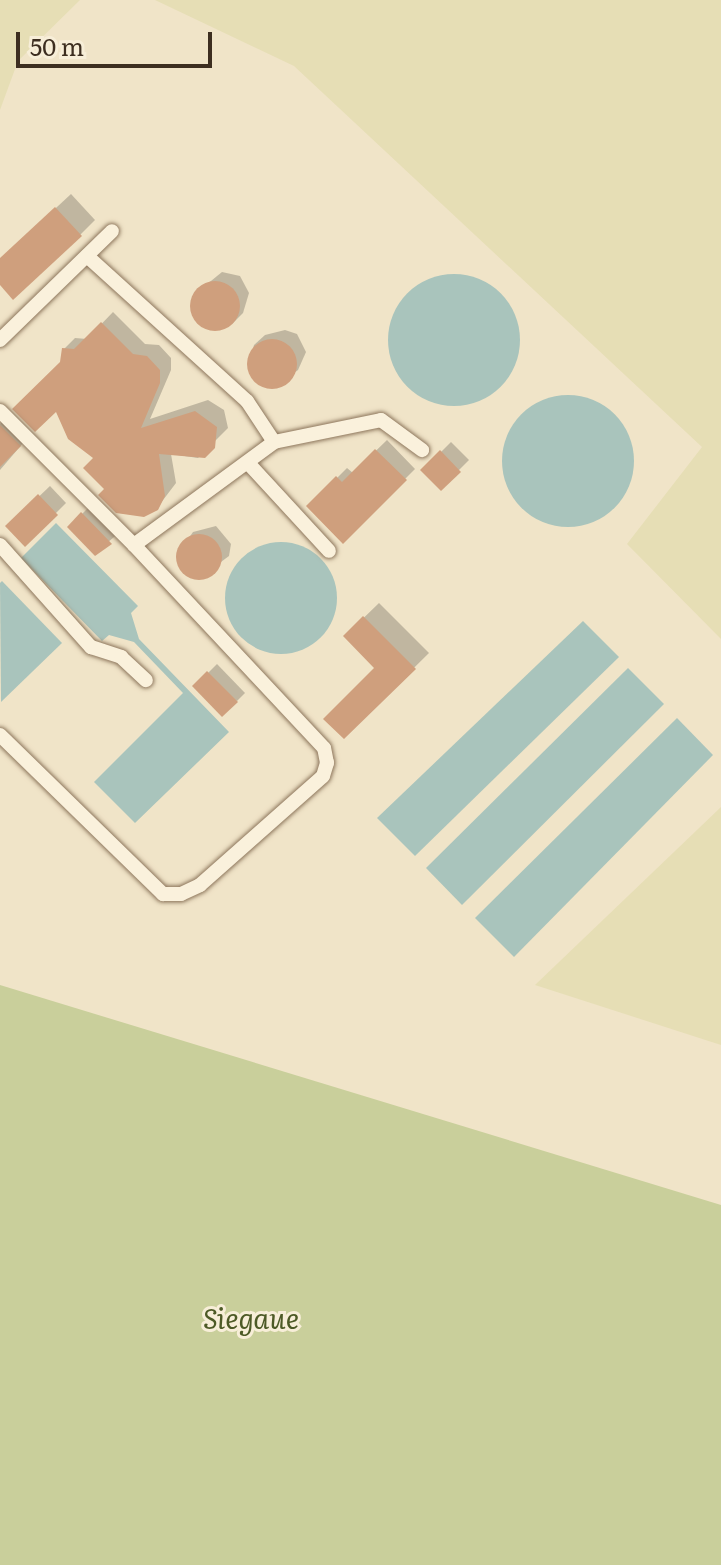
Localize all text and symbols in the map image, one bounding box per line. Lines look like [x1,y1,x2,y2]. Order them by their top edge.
scale bar [20,16,216,66]
text: 50 m [30,28,84,63]
park label: Siegaue [203,1300,299,1334]

